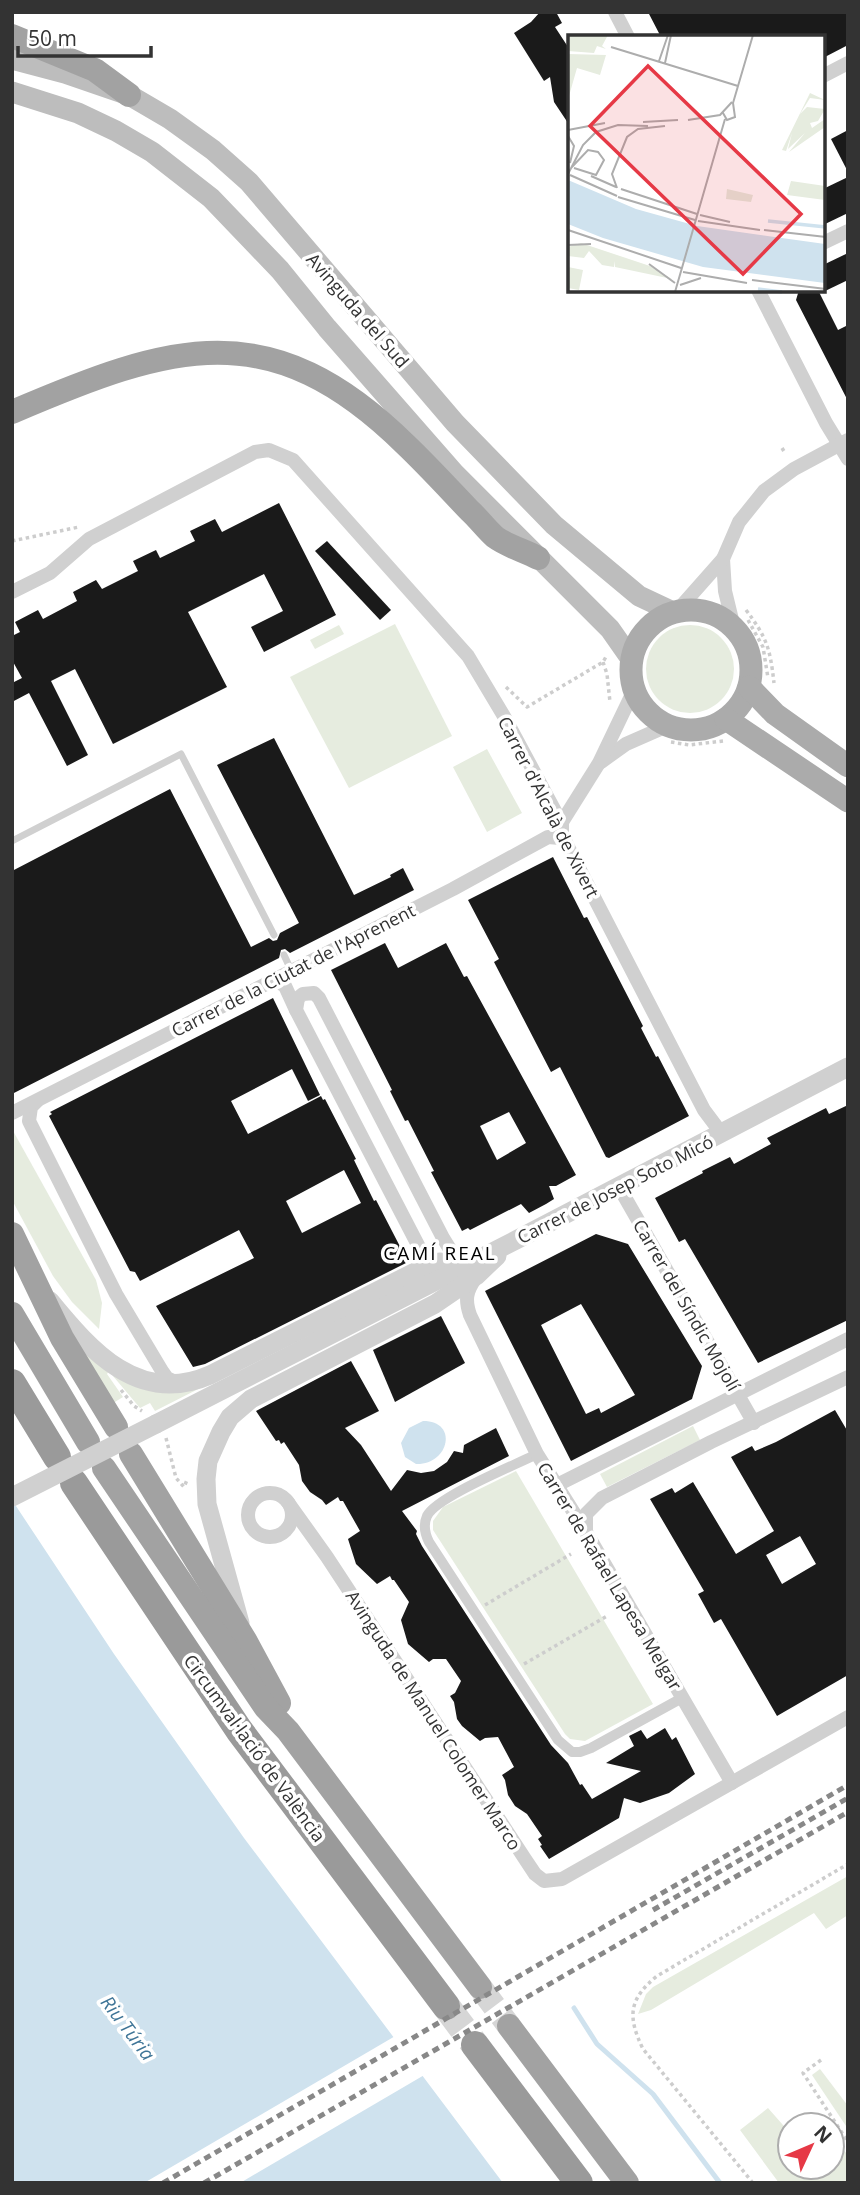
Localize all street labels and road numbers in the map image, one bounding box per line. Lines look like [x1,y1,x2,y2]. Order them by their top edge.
street label: Avinguda del Sud [301,248,415,372]
street label: Carrer d'Alcalà de Xivert [493,712,605,902]
street label: Carrer de la Ciutat de l'Aprenent [167,898,419,1042]
street label: Carrer de Josep Soto Micó [513,1129,717,1249]
street label: Carrer del Síndic Mojolí [628,1215,746,1396]
street label: Carrer de Rafael Lapesa Melgar [532,1457,688,1695]
street label: Avinguda de Manuel Colomer Marco [341,1585,527,1855]
street label: Circumval·lació de València [179,1649,331,1847]

